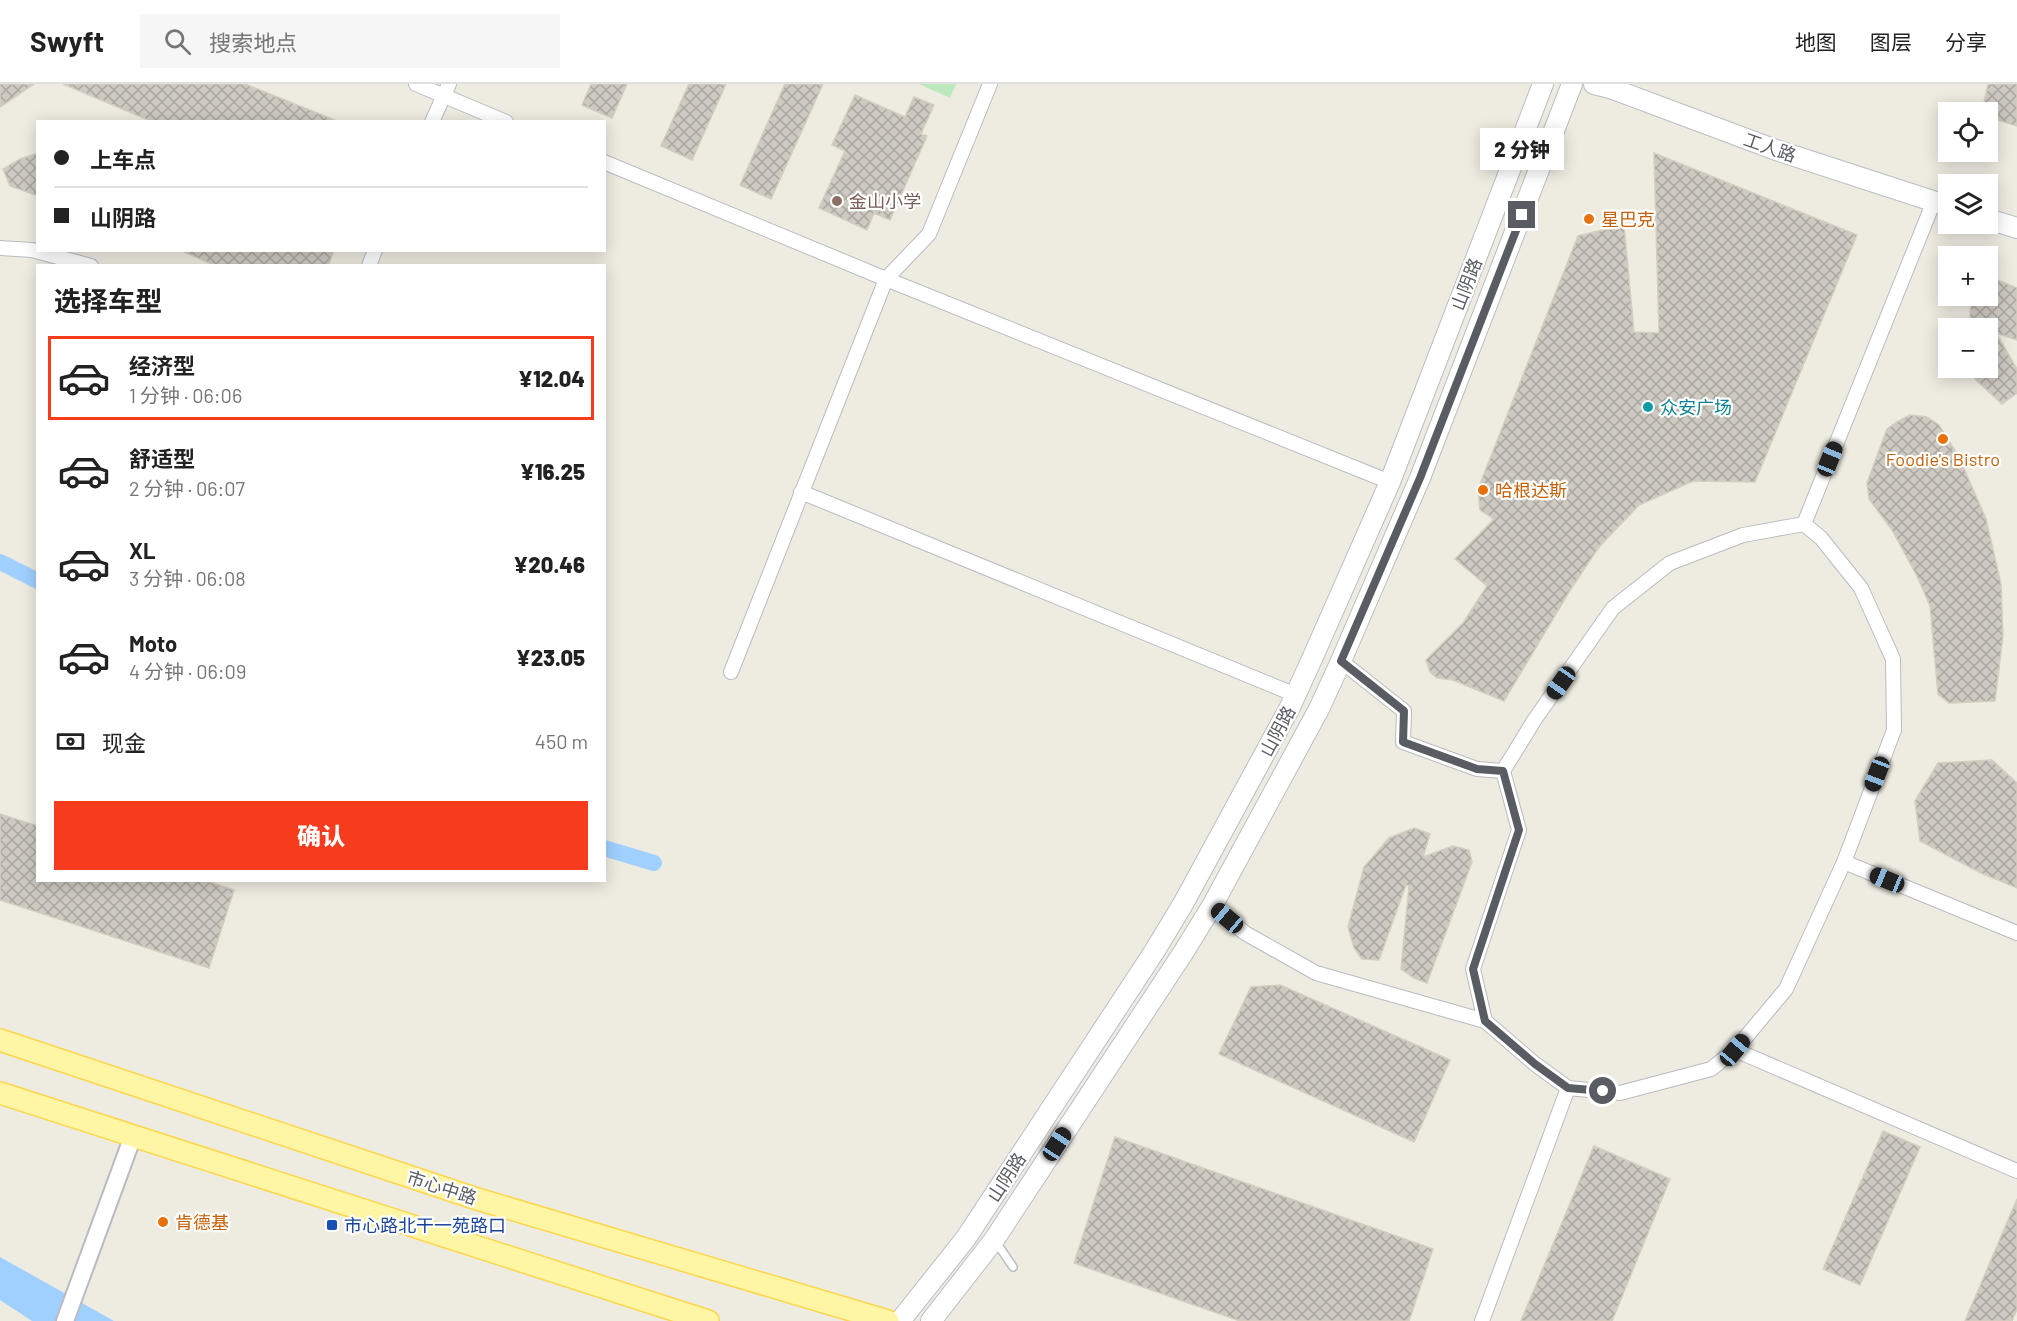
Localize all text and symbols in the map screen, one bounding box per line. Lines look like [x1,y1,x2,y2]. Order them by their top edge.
search box [140,14,560,68]
text: Swyft [30,24,104,58]
icon: search [161,25,194,58]
text: 搜索地点 [209,29,297,55]
text: 地图 [1795,29,1837,54]
text: 图层 [1870,29,1912,54]
text: 分享 [1945,29,1987,54]
map controls [1938,102,1998,378]
button: locate [1938,102,1998,162]
callout: 2 分钟 [1480,128,1564,170]
street label: 工人路 [1741,128,1799,166]
text: 2 分钟 [1494,137,1550,161]
text: 上车点 [90,146,156,172]
button: layers [1938,174,1998,234]
place label: 金山小学 [849,190,921,212]
marker: 金山小学 [830,194,844,208]
route end [1508,201,1535,228]
text: 山阴路 [90,204,156,230]
place label: 星巴克 [1601,208,1655,230]
marker: 星巴克 [1582,212,1596,226]
button: + [1938,246,1998,306]
street label: 山阴路 [1446,255,1486,313]
text: 选择车型 [54,284,162,316]
button: − [1938,318,1998,378]
icon: car [57,351,111,405]
text: 经济型 [129,352,195,378]
text: ¥12.04 [518,365,585,391]
text: 1 分钟 · 06:06 [129,383,242,407]
place label: 众安广场 [1660,396,1732,418]
marker: 众安广场 [1641,400,1655,414]
marker: Foodie's Bistro [1936,432,1950,446]
car [1815,439,1845,479]
icon: car [57,444,111,498]
text: 舒适型 [129,445,195,471]
place label: Foodie's Bistro [1886,448,2000,470]
text: ¥16.25 [520,458,585,484]
text: 2 分钟 · 06:07 [129,476,245,500]
place label: 哈根达斯 [1495,479,1567,501]
marker: 哈根达斯 [1476,483,1490,497]
icon: car [57,537,111,591]
text: XL [129,537,155,563]
text: ¥20.46 [513,551,585,577]
text: 3 分钟 · 06:08 [129,566,246,590]
icon: car [57,630,111,684]
text: Moto [129,630,177,656]
text: ¥23.05 [516,644,585,670]
text: 4 分钟 · 06:09 [129,659,246,683]
car [1543,663,1579,703]
street label: 山阴路 [1255,702,1299,760]
icon: cash [54,725,87,758]
text: 现金 [102,729,146,755]
text: 450 m [535,729,588,753]
car [1862,754,1892,794]
button: 确认 [54,801,588,870]
car [1867,865,1907,895]
car [1207,900,1247,936]
car [1717,1030,1753,1070]
route start [1589,1077,1616,1104]
car [1040,1124,1074,1164]
street label: 山阴路 [982,1148,1030,1206]
street label: 市心中路 [404,1165,480,1209]
place label: 肯德基 [175,1211,229,1233]
place label: 市心路北干一苑路口 [344,1214,506,1236]
marker: 肯德基 [156,1215,170,1229]
marker: 市心路北干一苑路口 [325,1218,339,1232]

